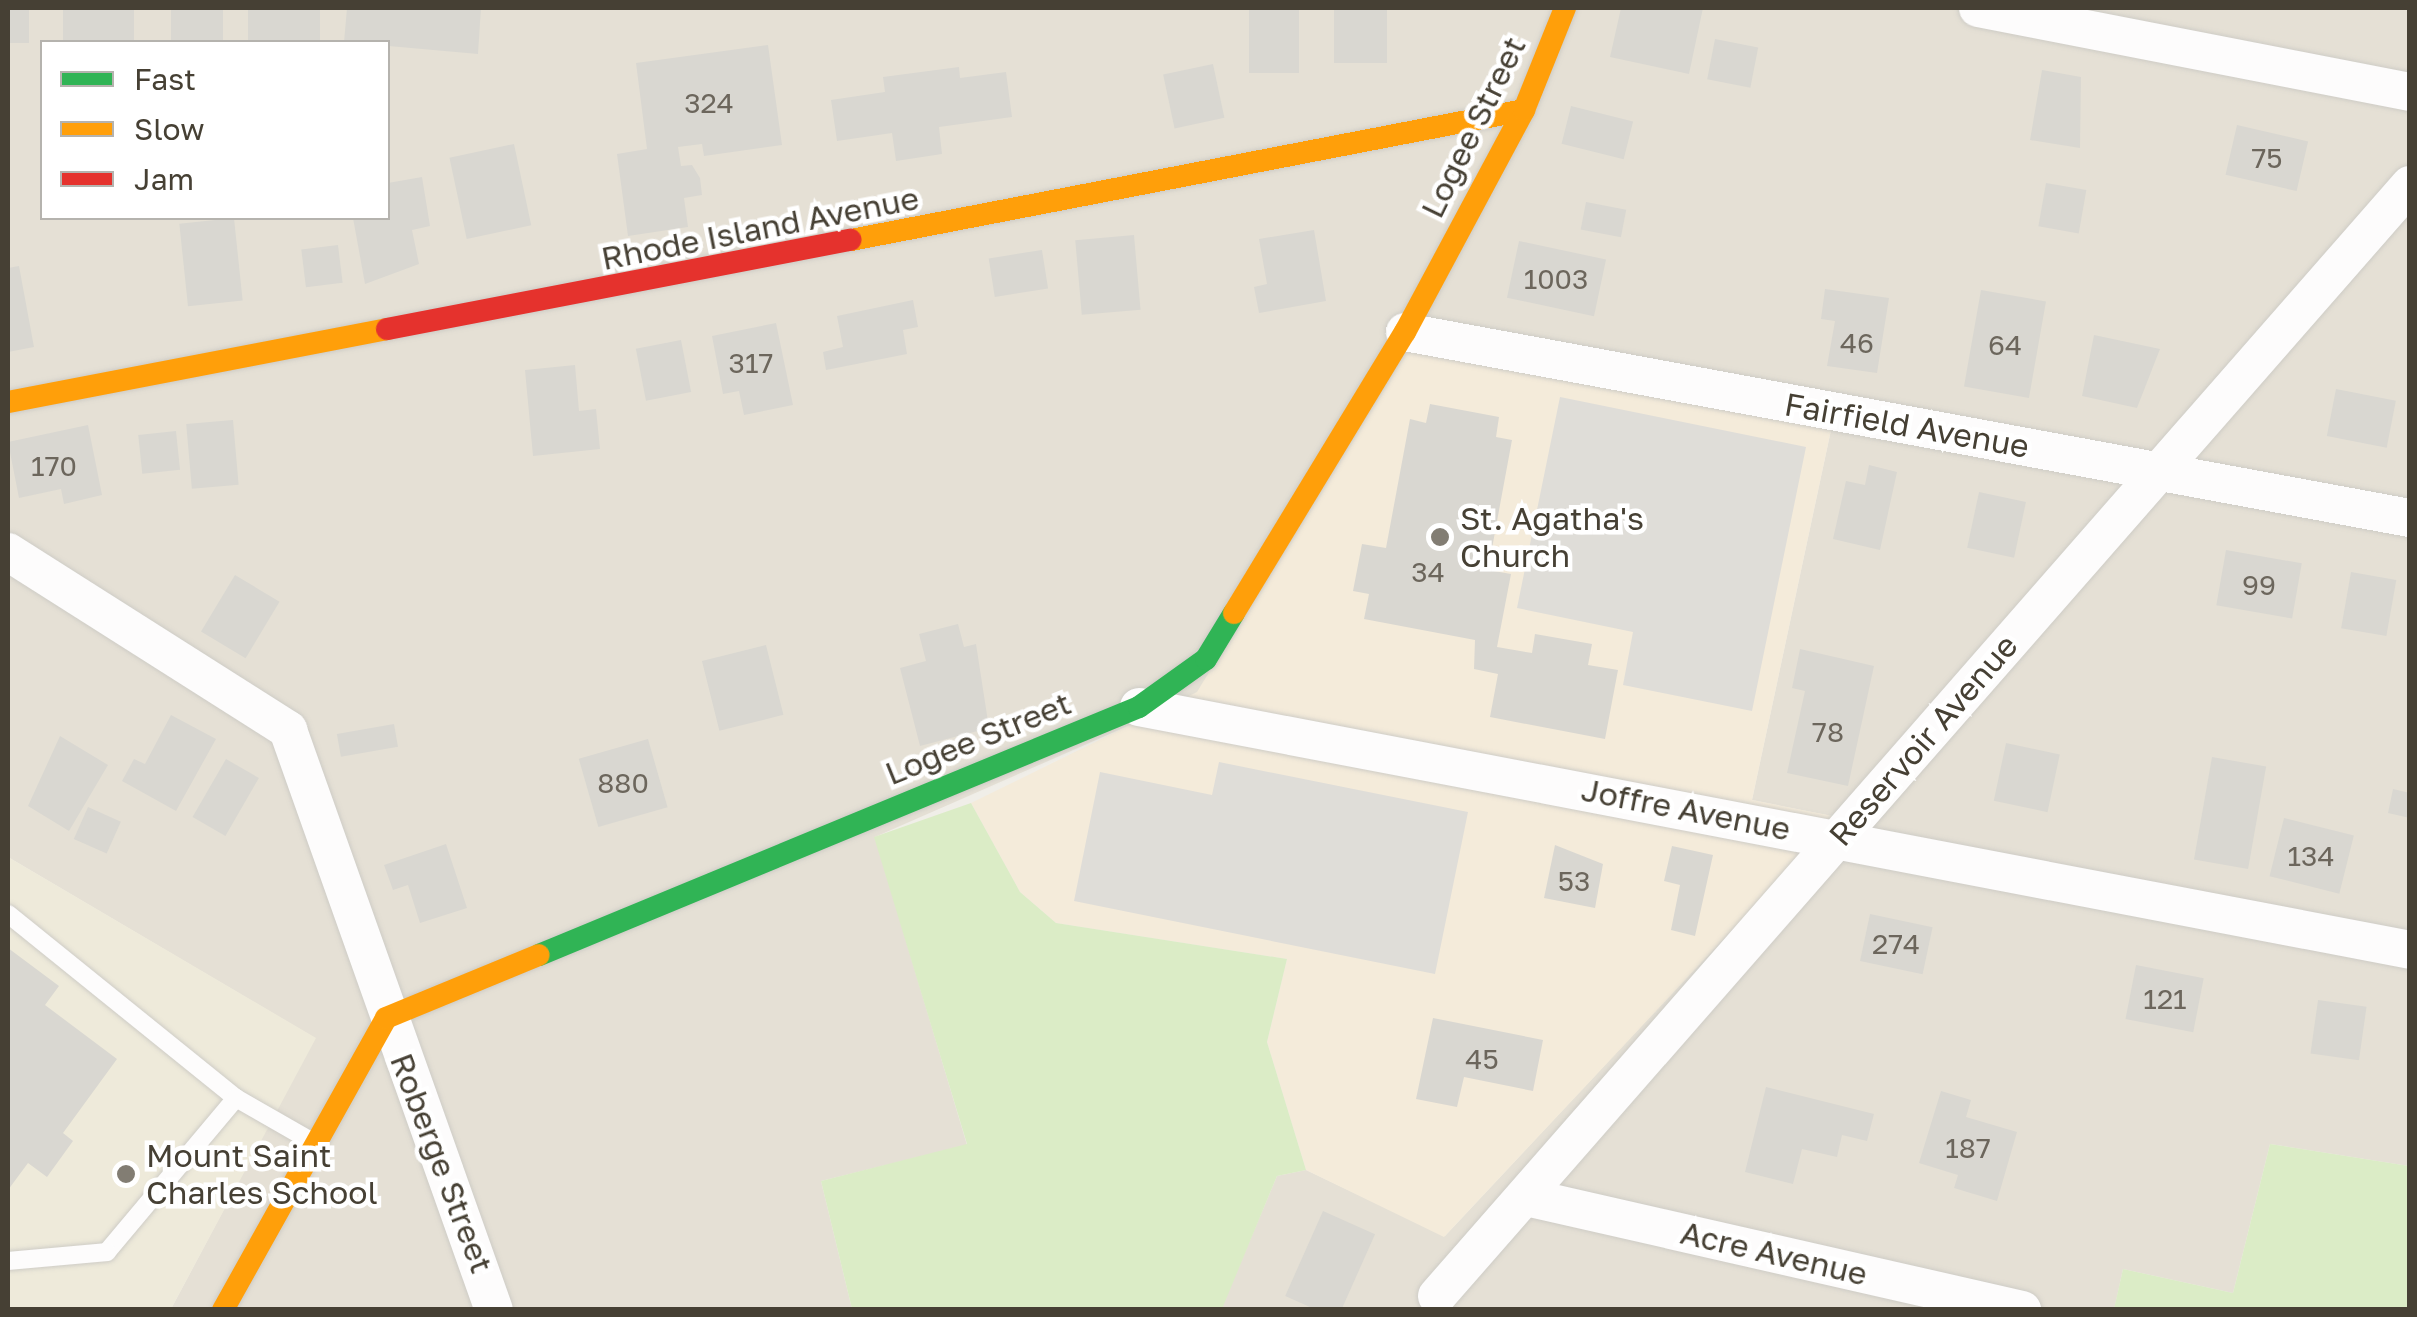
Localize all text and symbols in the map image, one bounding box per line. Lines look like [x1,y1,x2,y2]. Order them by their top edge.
street label: Logee Street [1413,30,1533,224]
legend [40,40,390,220]
text: Fast [134,61,196,97]
house number: 324 [684,86,734,120]
text: Slow [134,111,205,147]
house number: 75 [2251,141,2283,175]
text: Jam [134,161,194,197]
street label: Rhode Island Avenue [598,178,922,278]
house number: 1003 [1524,262,1588,296]
house number: 46 [1840,326,1874,360]
house number: 64 [1988,328,2022,362]
house number: 317 [729,346,773,380]
street label: Fairfield Avenue [1782,385,2032,465]
house number: 170 [31,449,77,483]
place label: St. Agatha's Church [1460,500,1644,575]
marker: St. Agatha's Church [1429,526,1451,548]
house number: 34 [1411,555,1445,589]
house number: 99 [2242,568,2276,602]
street label: Reservoir Avenue [1821,626,2025,854]
street label: Logee Street [880,683,1076,793]
house number: 78 [1812,715,1844,749]
house number: 880 [597,766,649,800]
street label: Joffre Avenue [1578,770,1794,848]
house number: 134 [2287,839,2335,873]
house number: 53 [1558,864,1590,898]
house number: 274 [1872,927,1920,961]
house number: 121 [2143,982,2187,1016]
house number: 45 [1465,1042,1499,1076]
street label: Roberge Street [383,1048,501,1278]
house number: 187 [1945,1131,1991,1165]
place label: Mount Saint Charles School [146,1137,378,1212]
marker: Mount Saint Charles School [115,1163,137,1185]
street label: Acre Avenue [1677,1213,1871,1293]

